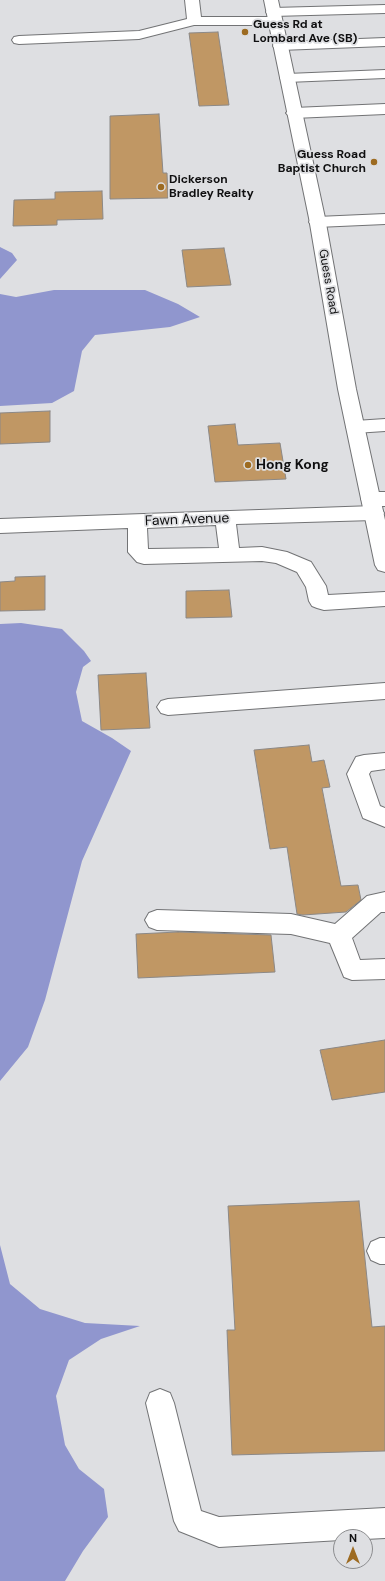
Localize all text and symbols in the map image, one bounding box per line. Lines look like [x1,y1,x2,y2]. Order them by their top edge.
place label: Guess Rd at Lombard Ave (SB) [253,18,357,46]
marker: Guess Rd at Lombard Ave (SB) [240,27,250,37]
place label: Guess Road Baptist Church [278,148,366,176]
marker: Guess Road Baptist Church [369,157,379,167]
place label: Dickerson Bradley Realty [169,173,254,201]
marker: Dickerson Bradley Realty [156,182,166,192]
street label: Guess Road [315,248,341,316]
place label: Hong Kong [256,457,329,473]
marker: Hong Kong [243,460,253,470]
street label: Fawn Avenue [144,510,230,530]
north arrow [333,1529,373,1569]
text: N [349,1531,357,1545]

